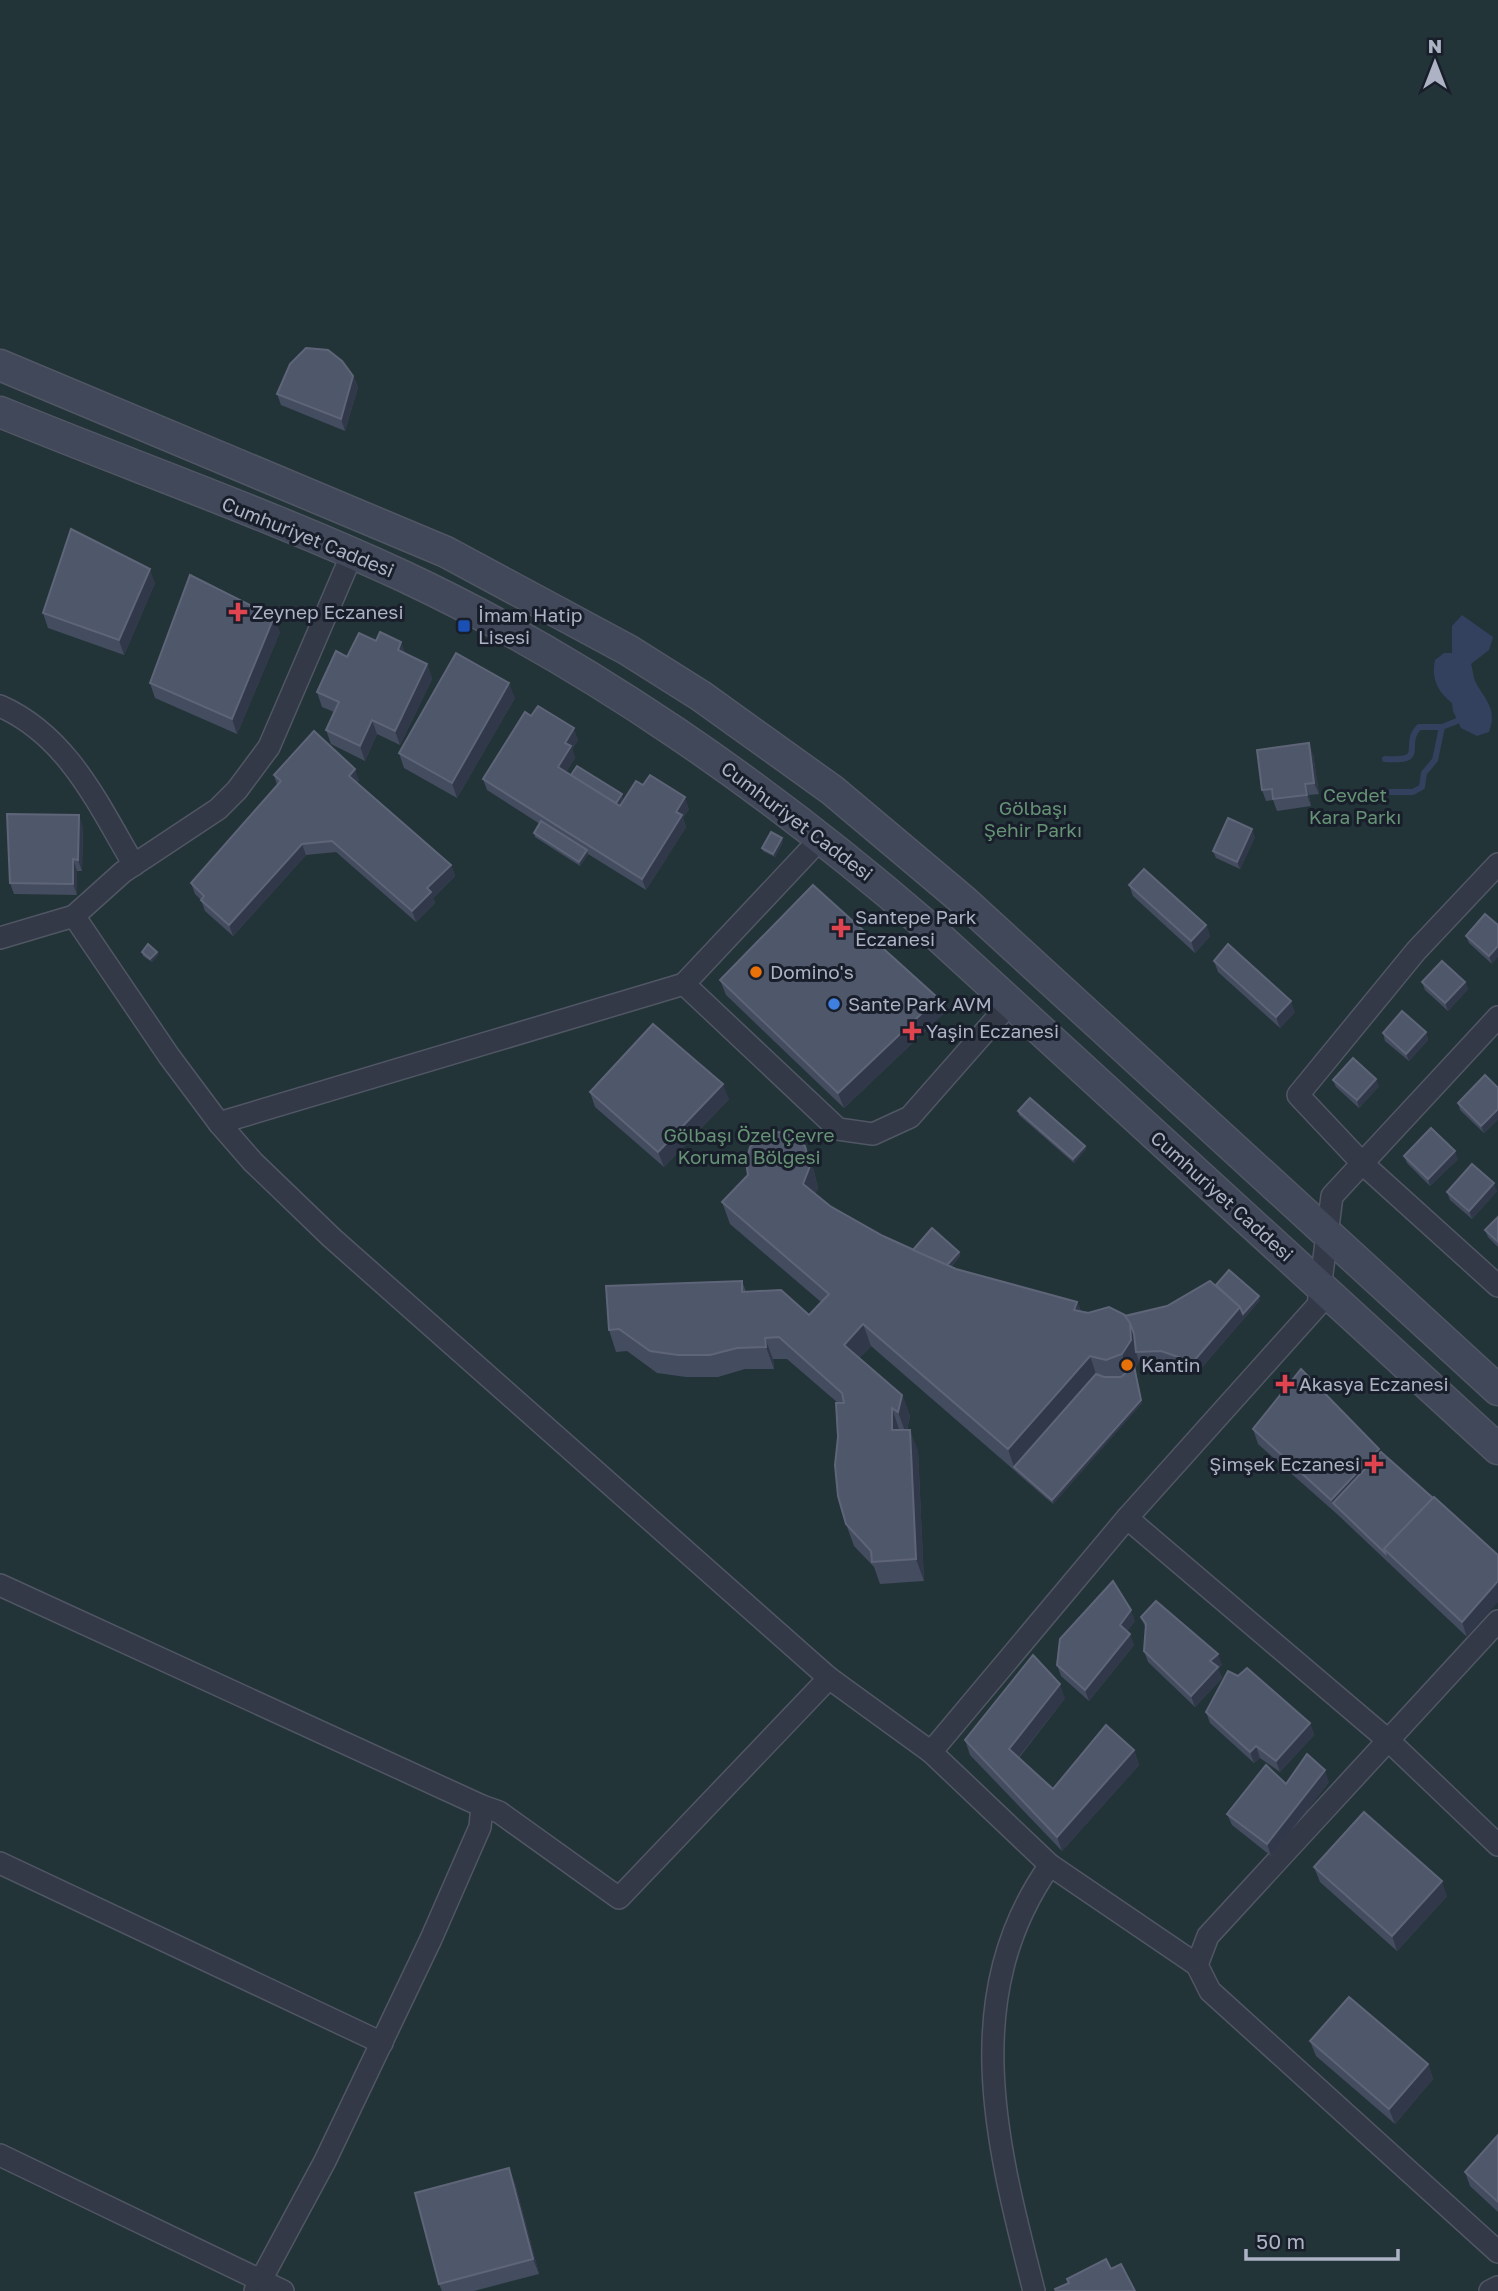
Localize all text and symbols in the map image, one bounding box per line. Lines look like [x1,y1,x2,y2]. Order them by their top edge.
north arrow [1400,28,1470,98]
text: N [1428,34,1442,57]
street label: Cumhuriyet Caddesi [219,491,398,582]
place label: Zeynep Eczanesi [252,600,404,623]
place label: İmam Hatip Lisesi [478,603,582,648]
marker: Zeynep Eczanesi [230,604,246,620]
marker: İmam Hatip Lisesi [456,618,472,634]
street label: Cumhuriyet Caddesi [717,756,878,885]
park label: Cevdet Kara Parkı [1309,783,1401,828]
park label: Gölbaşı Şehir Parkı [984,796,1082,841]
place label: Santepe Park Eczanesi [855,905,977,950]
marker: Santepe Park Eczanesi [833,920,849,936]
place label: Domino's [770,960,854,983]
marker: Domino's [748,964,764,980]
place label: Sante Park AVM [848,992,992,1015]
marker: Sante Park AVM [826,996,842,1012]
place label: Yaşin Eczanesi [926,1019,1059,1042]
marker: Yaşin Eczanesi [904,1023,920,1039]
park label: Gölbaşı Özel Çevre Koruma Bölgesi [663,1123,835,1168]
street label: Cumhuriyet Caddesi [1146,1126,1298,1266]
place label: Kantin [1141,1353,1201,1376]
marker: Kantin [1119,1357,1135,1373]
place label: Akasya Eczanesi [1299,1372,1449,1395]
marker: Akasya Eczanesi [1277,1376,1293,1392]
place label: Şimşek Eczanesi [1209,1452,1360,1475]
marker: Şimşek Eczanesi [1366,1456,1382,1472]
scale bar [1246,2218,1398,2262]
text: 50 m [1256,2228,1305,2254]

